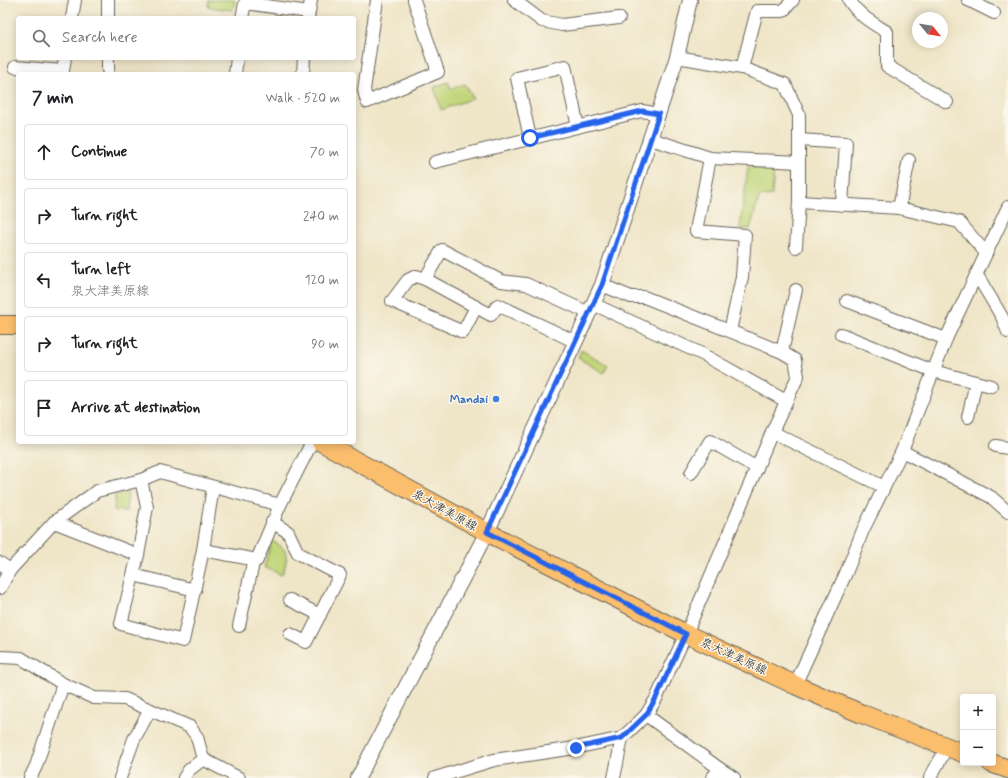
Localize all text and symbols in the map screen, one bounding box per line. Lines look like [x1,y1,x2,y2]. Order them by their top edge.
north arrow [912,12,948,48]
search box [16,16,356,60]
icon: search [30,27,52,49]
text: Search here [62,28,138,48]
text: 7 min [32,87,74,109]
text: Walk · 520 m [266,90,340,107]
route start [521,129,539,147]
icon: ahead [33,141,55,163]
text: Continue [71,142,127,162]
text: 70 m [310,144,339,161]
icon: right [33,205,55,227]
text: Turn right [71,206,138,226]
text: 240 m [303,208,339,225]
text: Turn left [71,260,131,280]
icon: left [33,269,55,291]
text: 120 m [305,272,339,289]
text: 泉大津美原線 [71,283,149,300]
icon: right [33,333,55,355]
text: Turn right [71,334,138,354]
text: 90 m [311,336,339,353]
place label: Mandai [450,392,488,408]
marker: Mandai [491,394,501,404]
icon: arrive [33,397,55,419]
text: Arrive at destination [71,398,200,418]
street label: 泉大津美原線 [409,486,480,535]
street label: 泉大津美原線 [698,634,770,679]
map controls [960,694,996,766]
button: + [960,694,996,730]
button: − [960,730,996,766]
route end [567,739,585,757]

